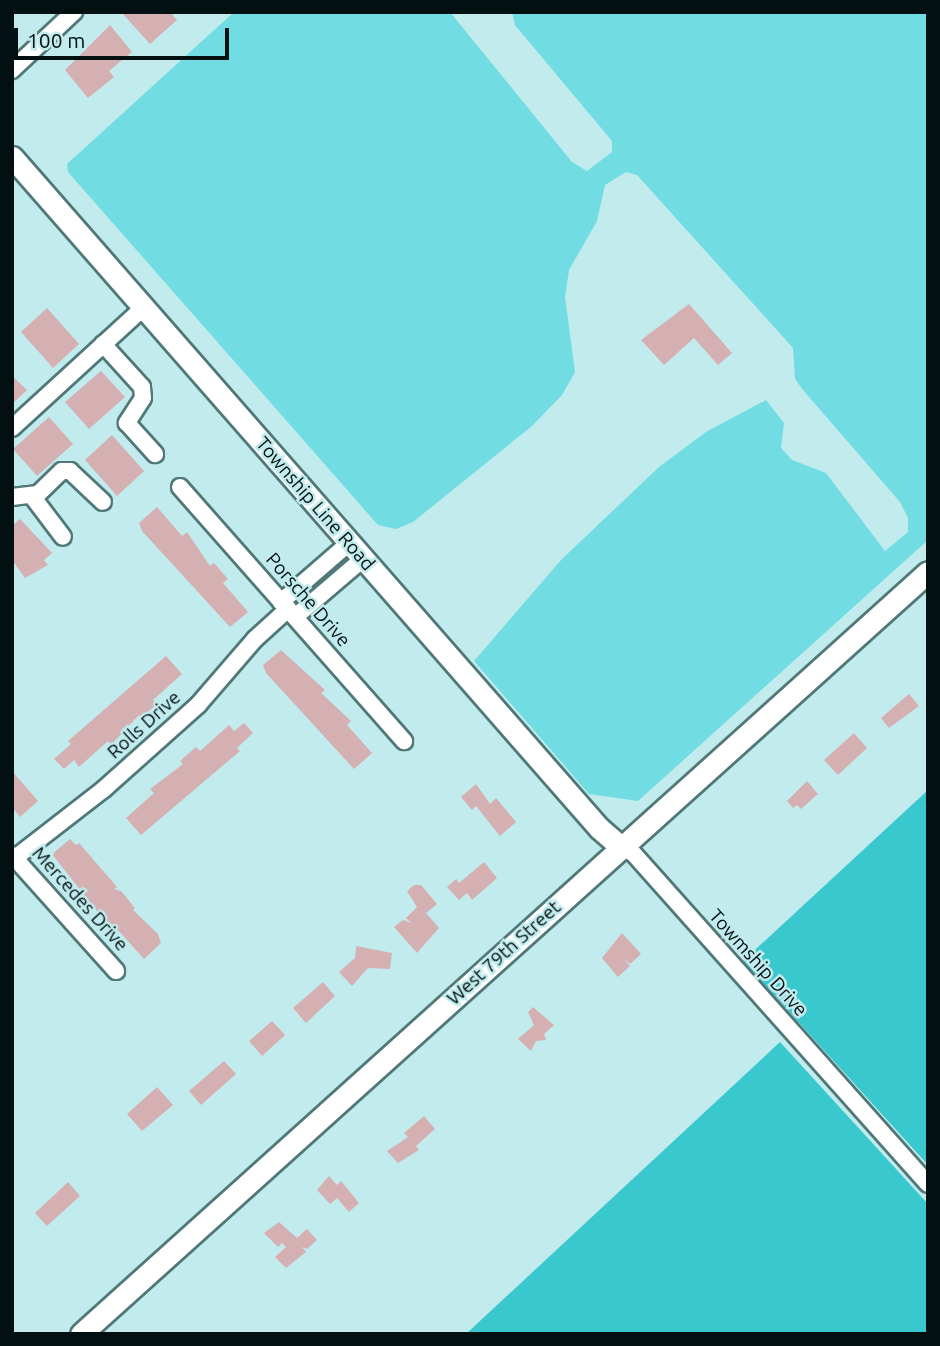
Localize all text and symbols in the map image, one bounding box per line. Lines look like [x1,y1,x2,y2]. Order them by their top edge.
scale bar [18,14,233,58]
text: 100 m [27,28,85,52]
street label: Township Line Road [251,433,379,575]
street label: Porsche Drive [261,548,355,652]
street label: Rolls Drive [103,686,185,764]
street label: Mercedes Drive [27,842,133,956]
street label: West 79th Street [442,896,566,1010]
street label: Towmship Drive [704,905,812,1021]

